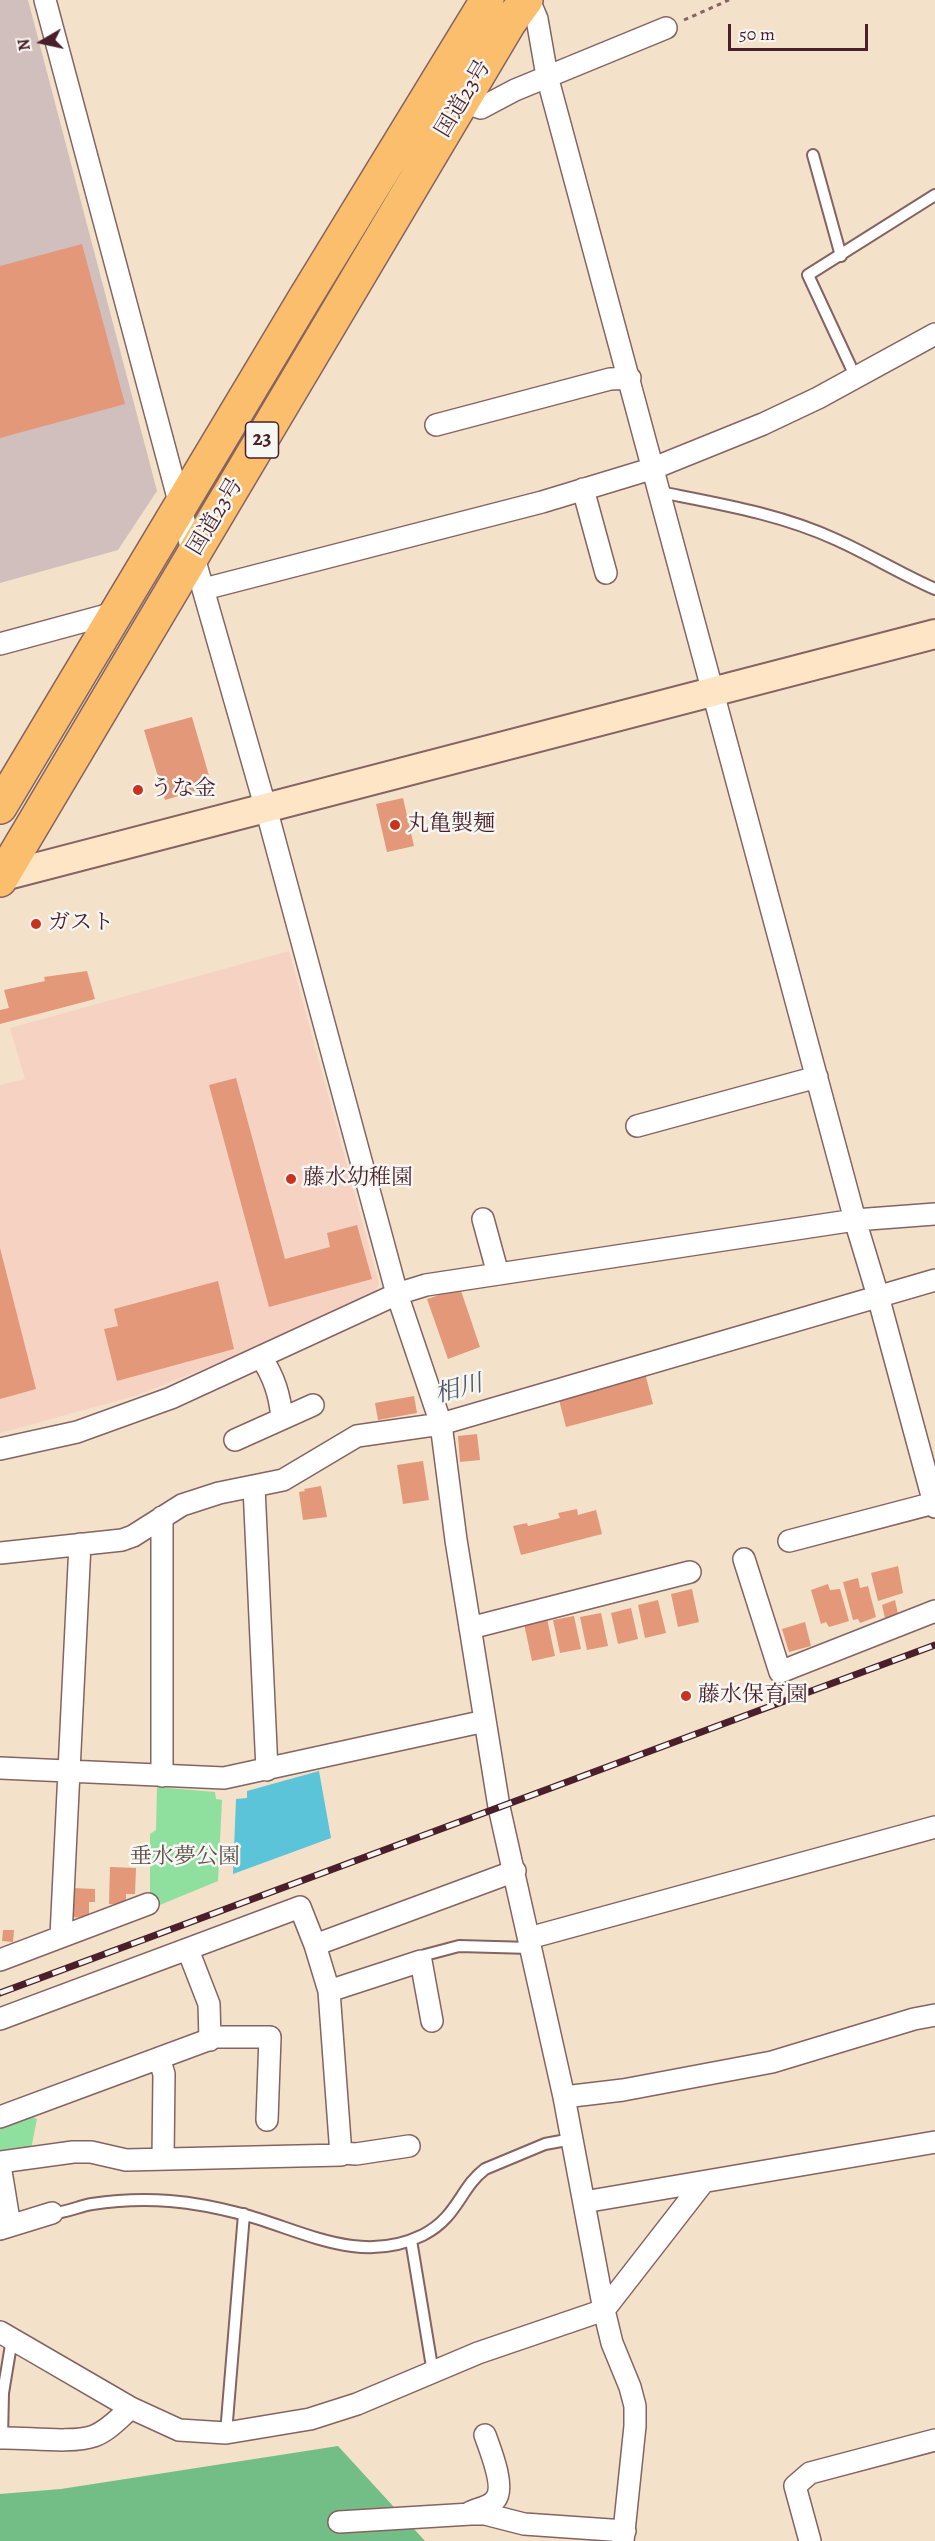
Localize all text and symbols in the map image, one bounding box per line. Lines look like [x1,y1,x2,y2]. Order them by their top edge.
north arrow [12,12,72,72]
scale bar [731,12,870,50]
text: 50 m [739,22,775,46]
text: N [12,37,36,52]
street label: 国道23号 [431,56,497,142]
road number: 23 [246,422,278,458]
street label: 国道23号 [183,474,249,560]
place label: うな金 [150,777,216,803]
marker: うな金 [131,783,145,797]
place label: 丸亀製麺 [407,812,495,838]
marker: 丸亀製麺 [388,818,402,832]
place label: ガスト [48,911,114,937]
marker: ガスト [29,917,43,931]
place label: 藤水幼稚園 [303,1166,413,1192]
marker: 藤水幼稚園 [284,1172,298,1186]
water label: 相川 [432,1370,486,1410]
place label: 藤水保育園 [698,1683,808,1709]
marker: 藤水保育園 [679,1689,693,1703]
park label: 垂水夢公園 [130,1845,240,1871]

